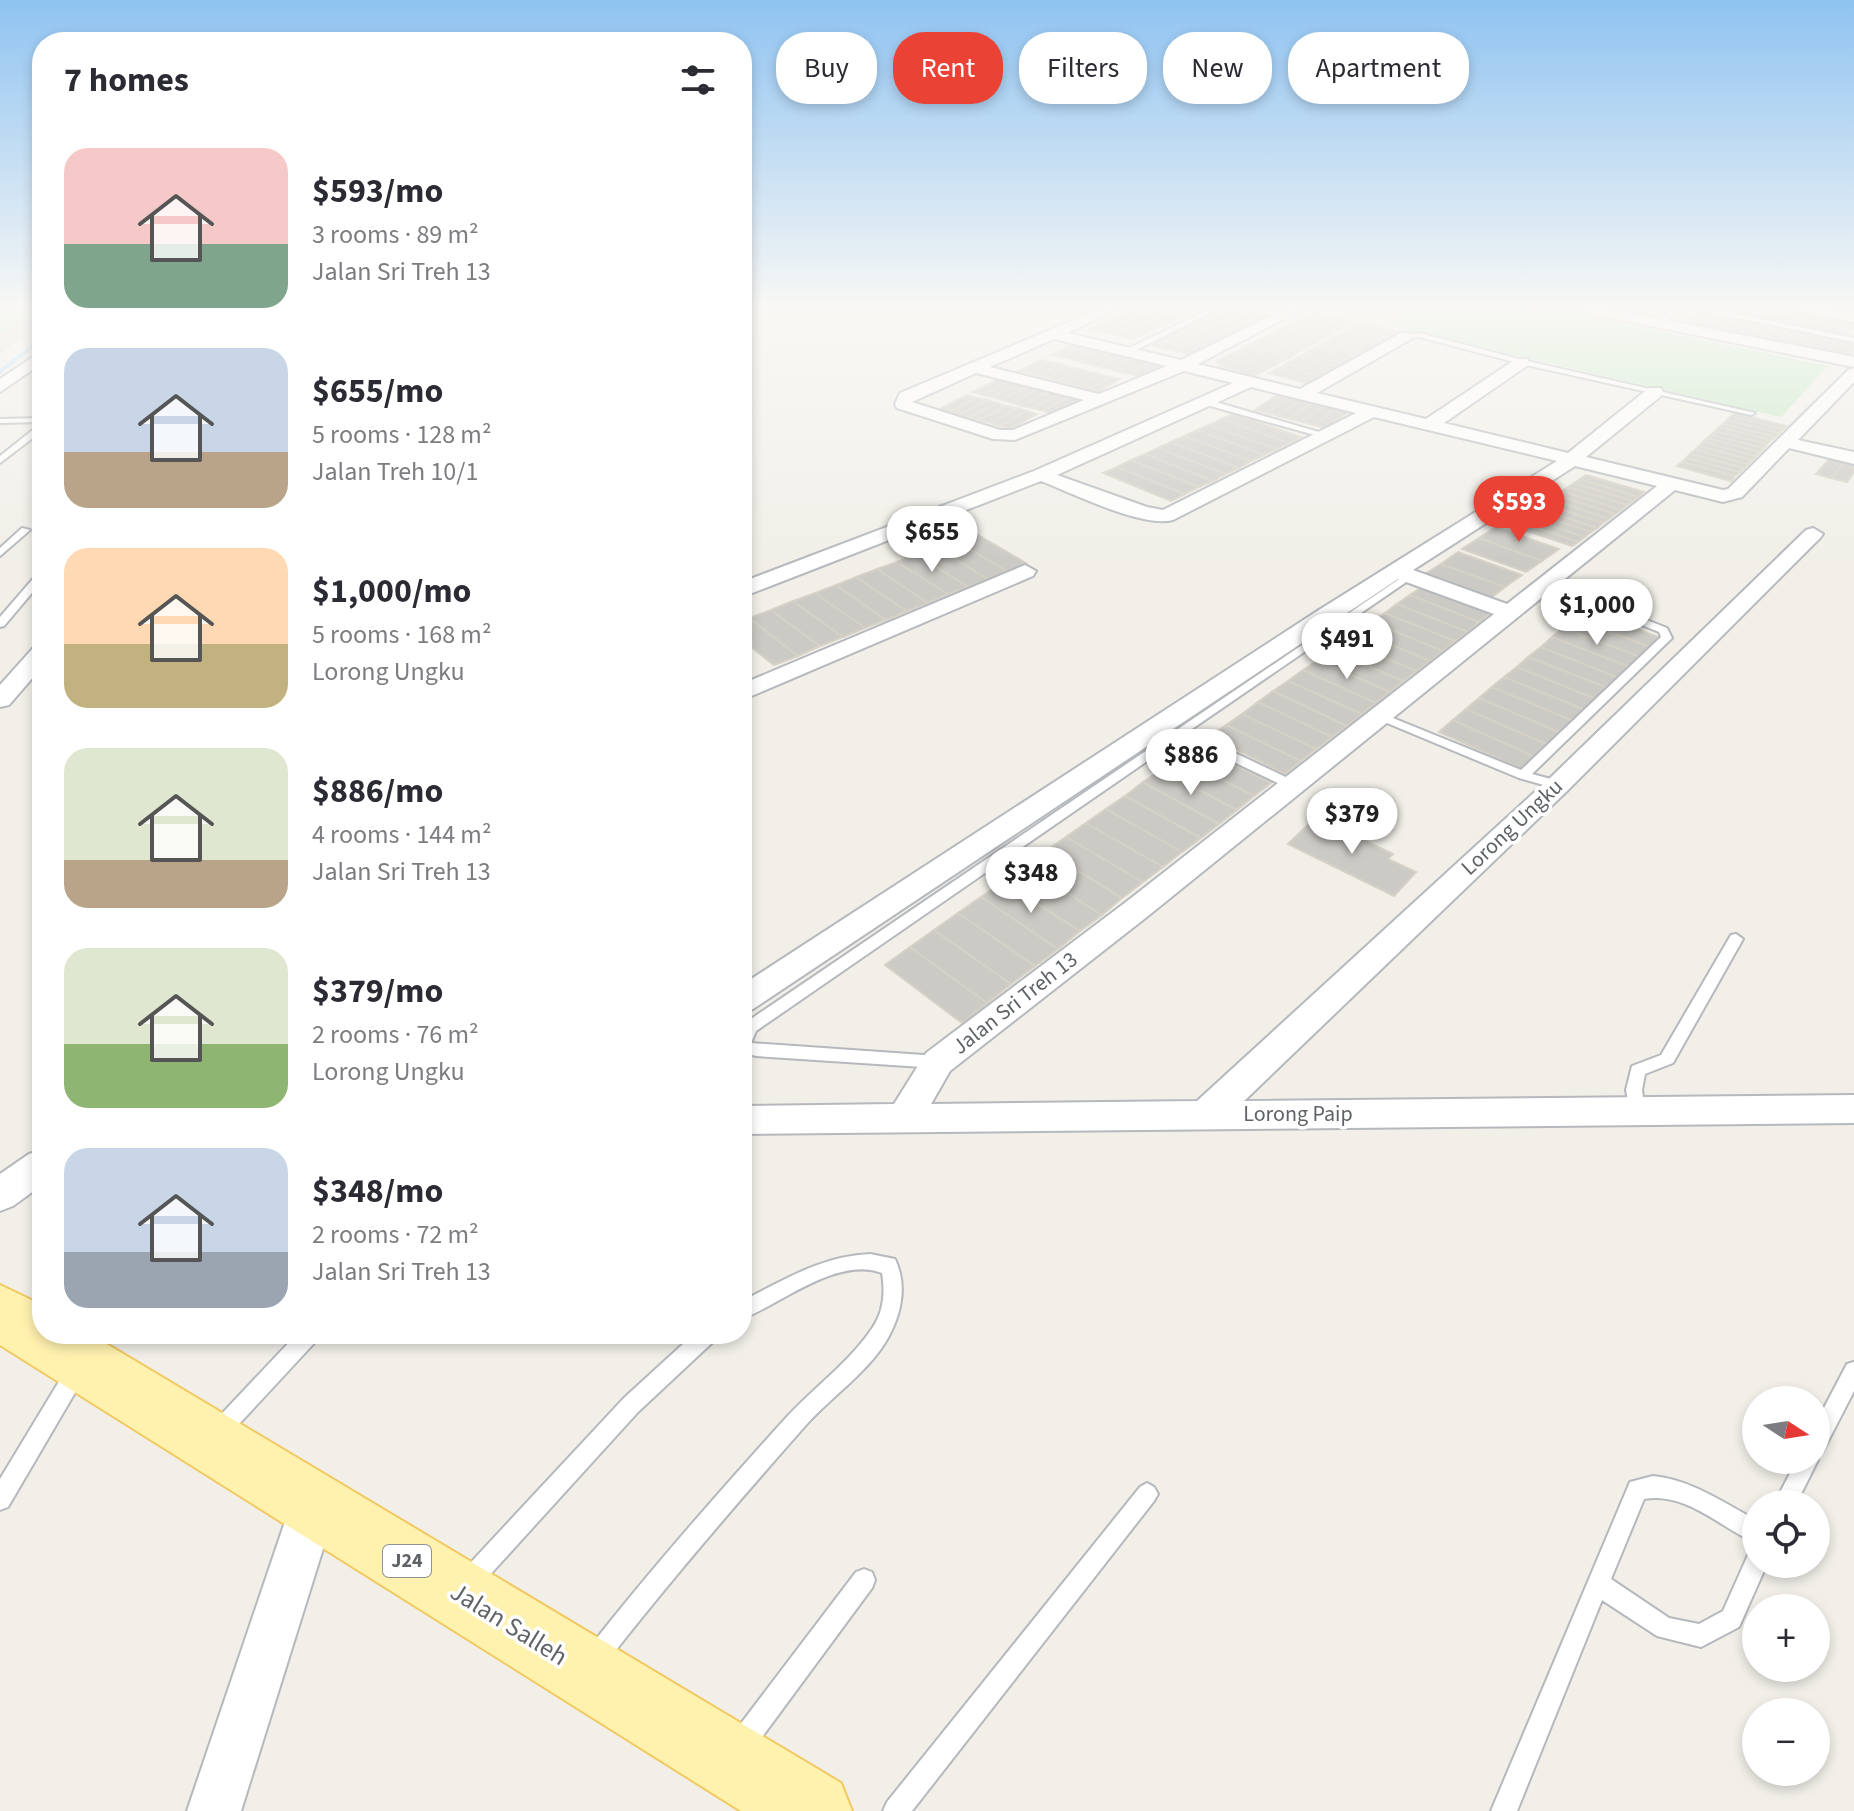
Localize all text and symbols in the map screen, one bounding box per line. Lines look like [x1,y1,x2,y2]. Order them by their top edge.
chip: Buy [776,32,877,104]
chip: Rent [893,32,1003,104]
chip: Filters [1019,32,1147,104]
chip: New [1163,32,1272,104]
chip: Apartment [1288,32,1469,104]
text: 7 homes [64,56,189,105]
icon: filters [676,58,720,102]
text: $593/mo [312,167,443,216]
icon: home [128,180,224,276]
text: 3 rooms · 89 m² [312,216,479,253]
text: Jalan Sri Treh 13 [312,253,491,290]
text: $655/mo [312,367,443,416]
icon: home [128,380,224,476]
text: 5 rooms · 128 m² [312,416,491,453]
text: Jalan Treh 10/1 [312,453,478,490]
pin: $593 [1472,476,1566,544]
text: $593 [1492,483,1546,520]
pin: $655 [885,506,979,574]
text: $655 [905,513,959,550]
text: $1,000/mo [312,567,472,616]
pin: $1,000 [1532,579,1662,647]
icon: home [128,580,224,676]
text: $1,000 [1559,586,1635,623]
pin: $491 [1300,613,1394,681]
text: 5 rooms · 168 m² [312,616,491,653]
text: $491 [1320,620,1374,657]
text: Lorong Ungku [312,653,465,690]
pin: $886 [1144,729,1238,797]
text: $886 [1164,736,1218,773]
text: $886/mo [312,767,443,816]
street label: Lorong Ungku [1454,771,1570,883]
icon: home [128,780,224,876]
pin: $379 [1305,788,1399,856]
text: $379 [1325,795,1379,832]
text: 4 rooms · 144 m² [312,816,491,853]
pin: $348 [984,847,1078,915]
text: Jalan Sri Treh 13 [312,853,491,890]
text: $348 [1004,854,1058,891]
street label: Jalan Sri Treh 13 [946,944,1084,1062]
text: $379/mo [312,967,443,1016]
icon: home [128,980,224,1076]
text: 2 rooms · 76 m² [312,1016,479,1053]
text: Lorong Ungku [312,1053,465,1090]
street label: Lorong Paip [1243,1098,1353,1130]
text: $348/mo [312,1167,443,1216]
icon: home [128,1180,224,1276]
text: 2 rooms · 72 m² [312,1216,479,1253]
text: Jalan Sri Treh 13 [312,1253,491,1290]
north arrow [1742,1386,1830,1474]
map controls [1742,1386,1830,1786]
button: locate [1742,1490,1830,1578]
road number: J24 [383,1545,431,1577]
street label: Jalan Salleh [443,1573,575,1675]
button: + [1742,1594,1830,1682]
button: − [1742,1698,1830,1786]

